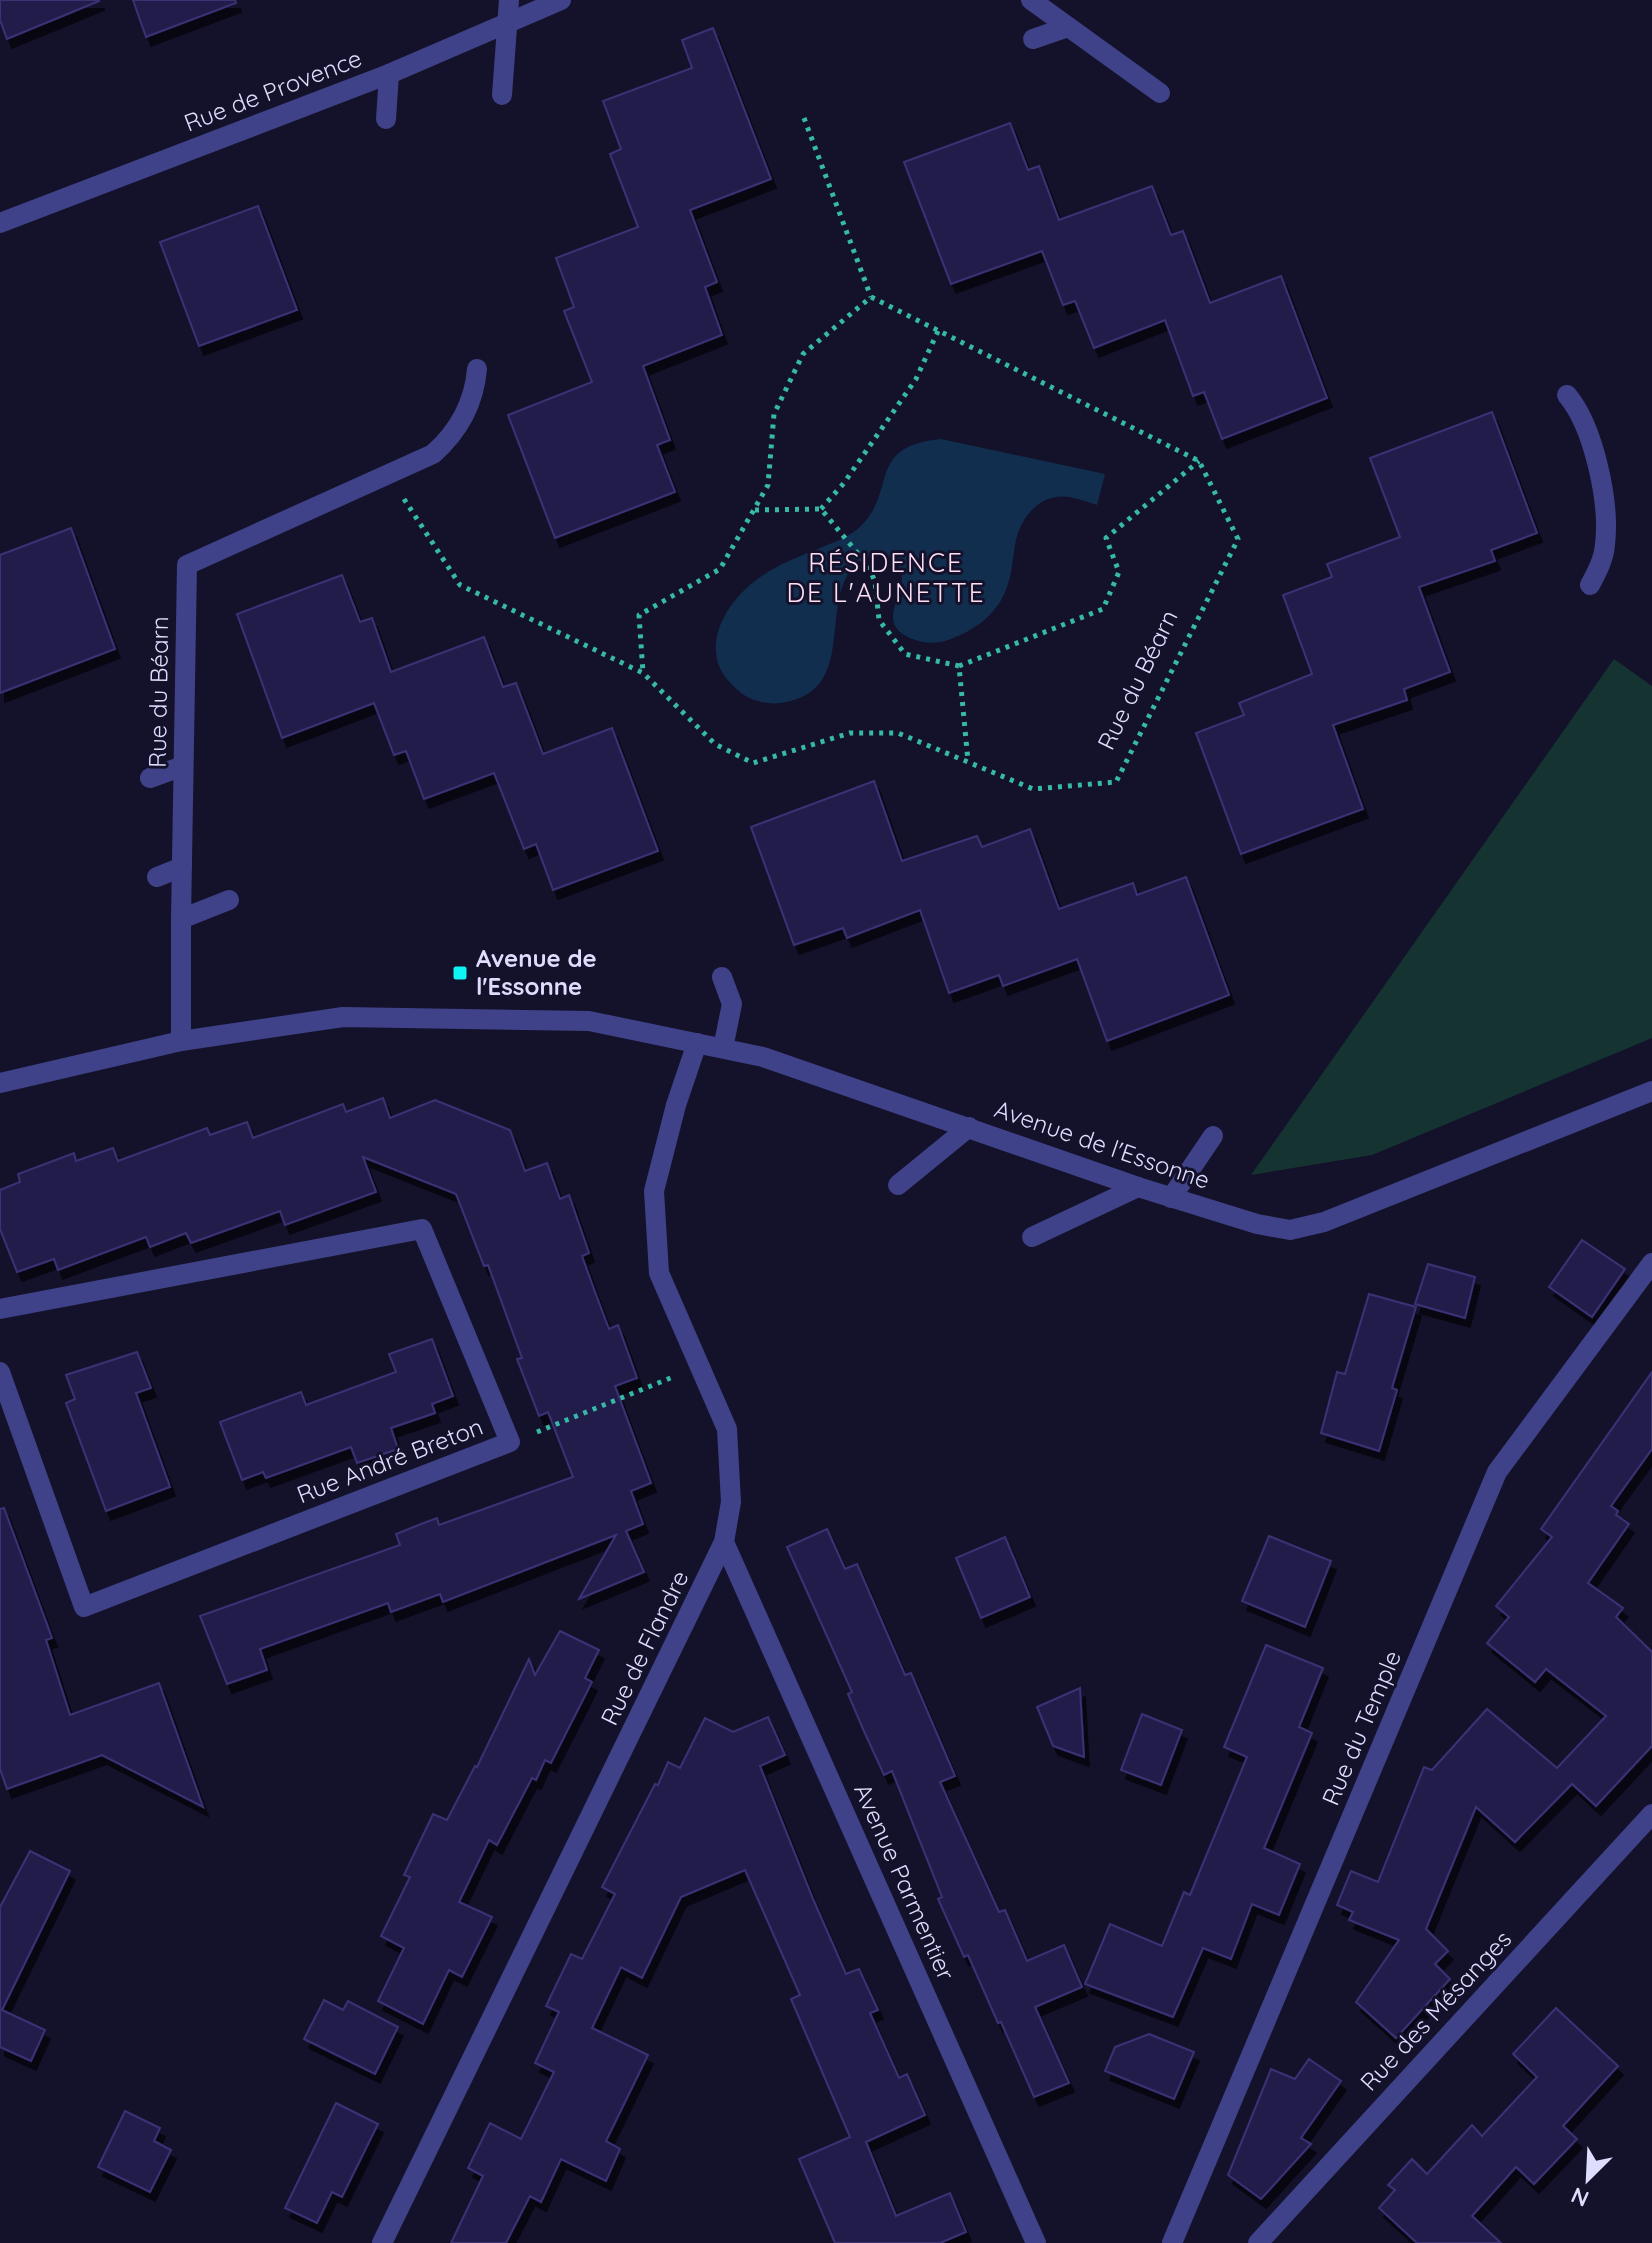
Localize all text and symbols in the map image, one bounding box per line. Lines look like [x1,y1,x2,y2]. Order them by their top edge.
street label: Rue de Provence [180,42,366,138]
district label: RÉSIDENCE DE L'AUNETTE [786,546,986,609]
street label: Rue du Béarn [1090,605,1184,754]
street label: Rue du Béarn [142,616,174,768]
place label: Avenue de l'Essonne [476,943,597,1001]
marker: Avenue de l'Essonne [451,964,469,982]
street label: Avenue de l'Essonne [991,1093,1214,1195]
street label: Rue André Breton [292,1411,487,1509]
street label: Rue de Flandre [594,1565,695,1730]
street label: Rue du Temple [1315,1646,1407,1810]
street label: Avenue Parmentier [848,1779,962,1985]
street label: Rue des Mésanges [1353,1924,1517,2097]
north arrow [1548,2139,1628,2219]
text: N [1567,2181,1593,2213]

